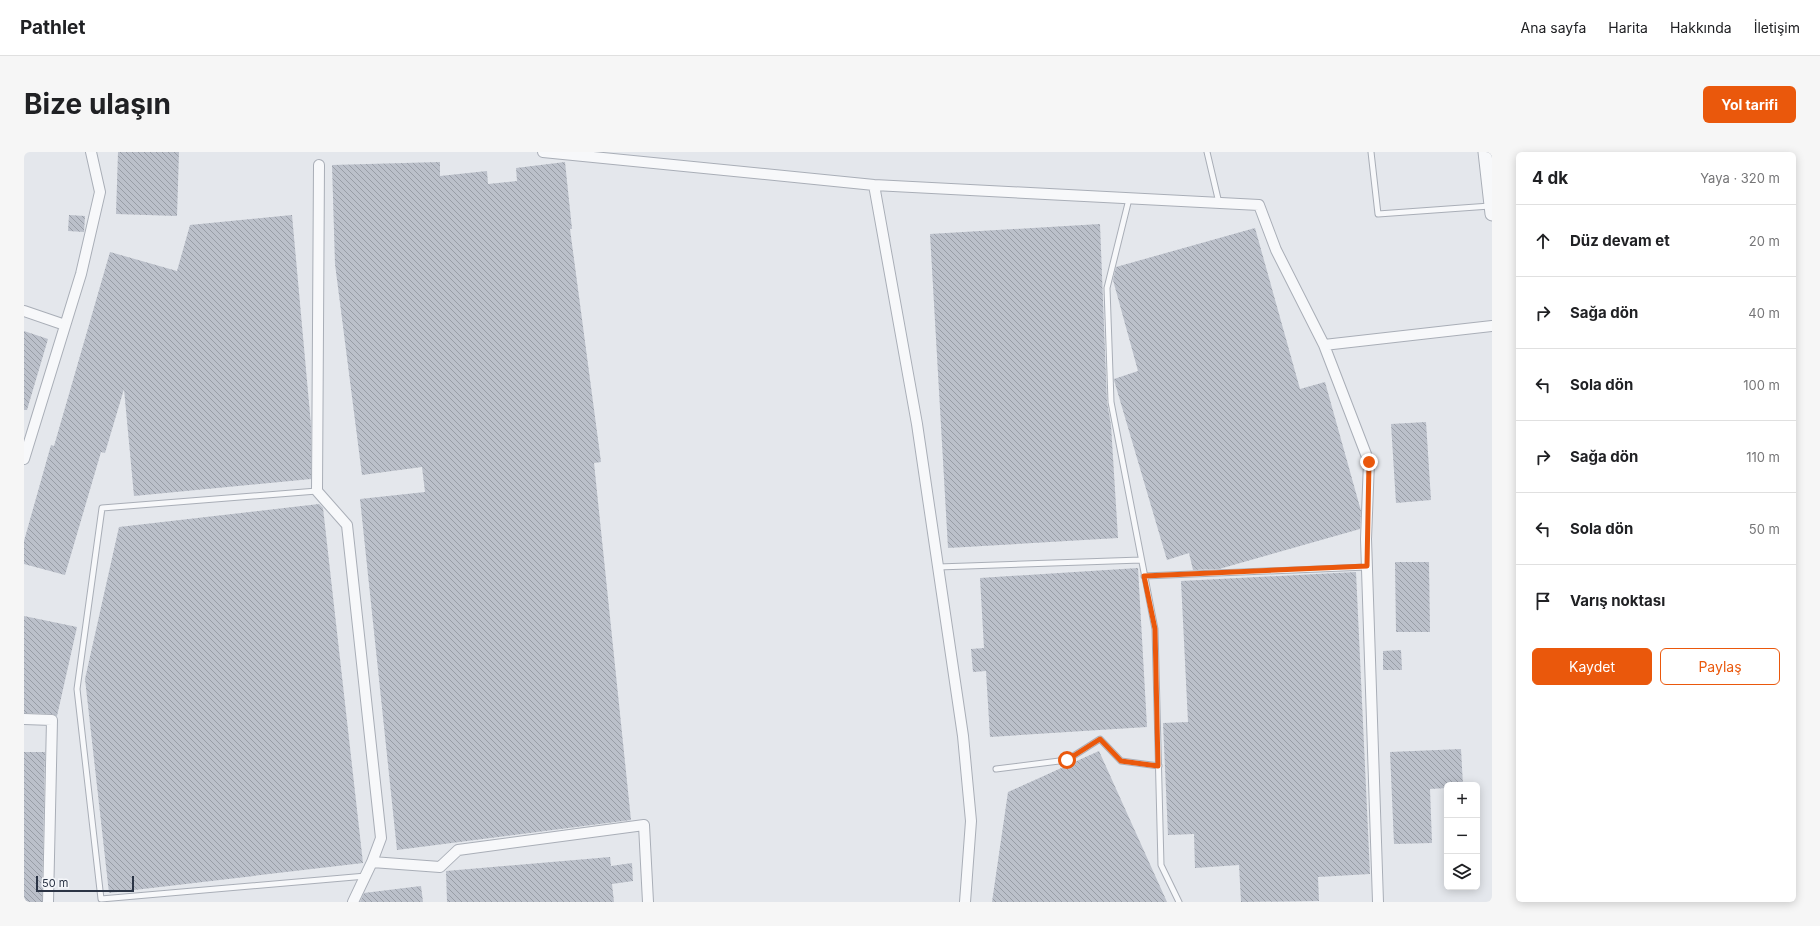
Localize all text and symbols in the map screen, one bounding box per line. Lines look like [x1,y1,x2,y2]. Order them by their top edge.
text: Pathlet [20,16,85,39]
text: Ana sayfa [1521,19,1586,36]
text: Harita [1608,19,1648,36]
text: Hakkında [1670,19,1732,36]
text: İletişim [1754,19,1800,36]
button: Yol tarifi [1703,86,1796,123]
text: Bize ulaşın [24,87,171,121]
text: 4 dk [1532,168,1568,188]
text: Yaya · 320 m [1700,170,1780,186]
icon: ahead [1532,230,1554,252]
text: Düz devam et [1570,231,1670,250]
text: 20 m [1749,233,1780,249]
icon: right [1532,302,1554,324]
text: Sağa dön [1570,303,1638,322]
text: 40 m [1748,305,1780,321]
icon: left [1532,374,1554,396]
text: Sola dön [1570,375,1633,394]
text: 100 m [1743,377,1780,393]
icon: right [1532,446,1554,468]
text: Sağa dön [1570,447,1638,466]
text: 110 m [1746,449,1780,465]
route end [1360,453,1378,471]
icon: left [1532,518,1554,540]
text: Sola dön [1570,519,1633,538]
text: 50 m [1749,521,1780,537]
icon: arrive [1532,590,1554,612]
text: Varış noktası [1570,591,1665,610]
button: Kaydet [1532,648,1652,685]
button: Paylaş [1660,648,1780,685]
route start [1058,751,1076,769]
map controls [1444,782,1480,890]
button: + [1444,782,1480,818]
button: − [1444,818,1480,854]
button: layers [1444,854,1480,890]
scale bar [36,874,134,893]
text: 50 m [42,876,68,890]

